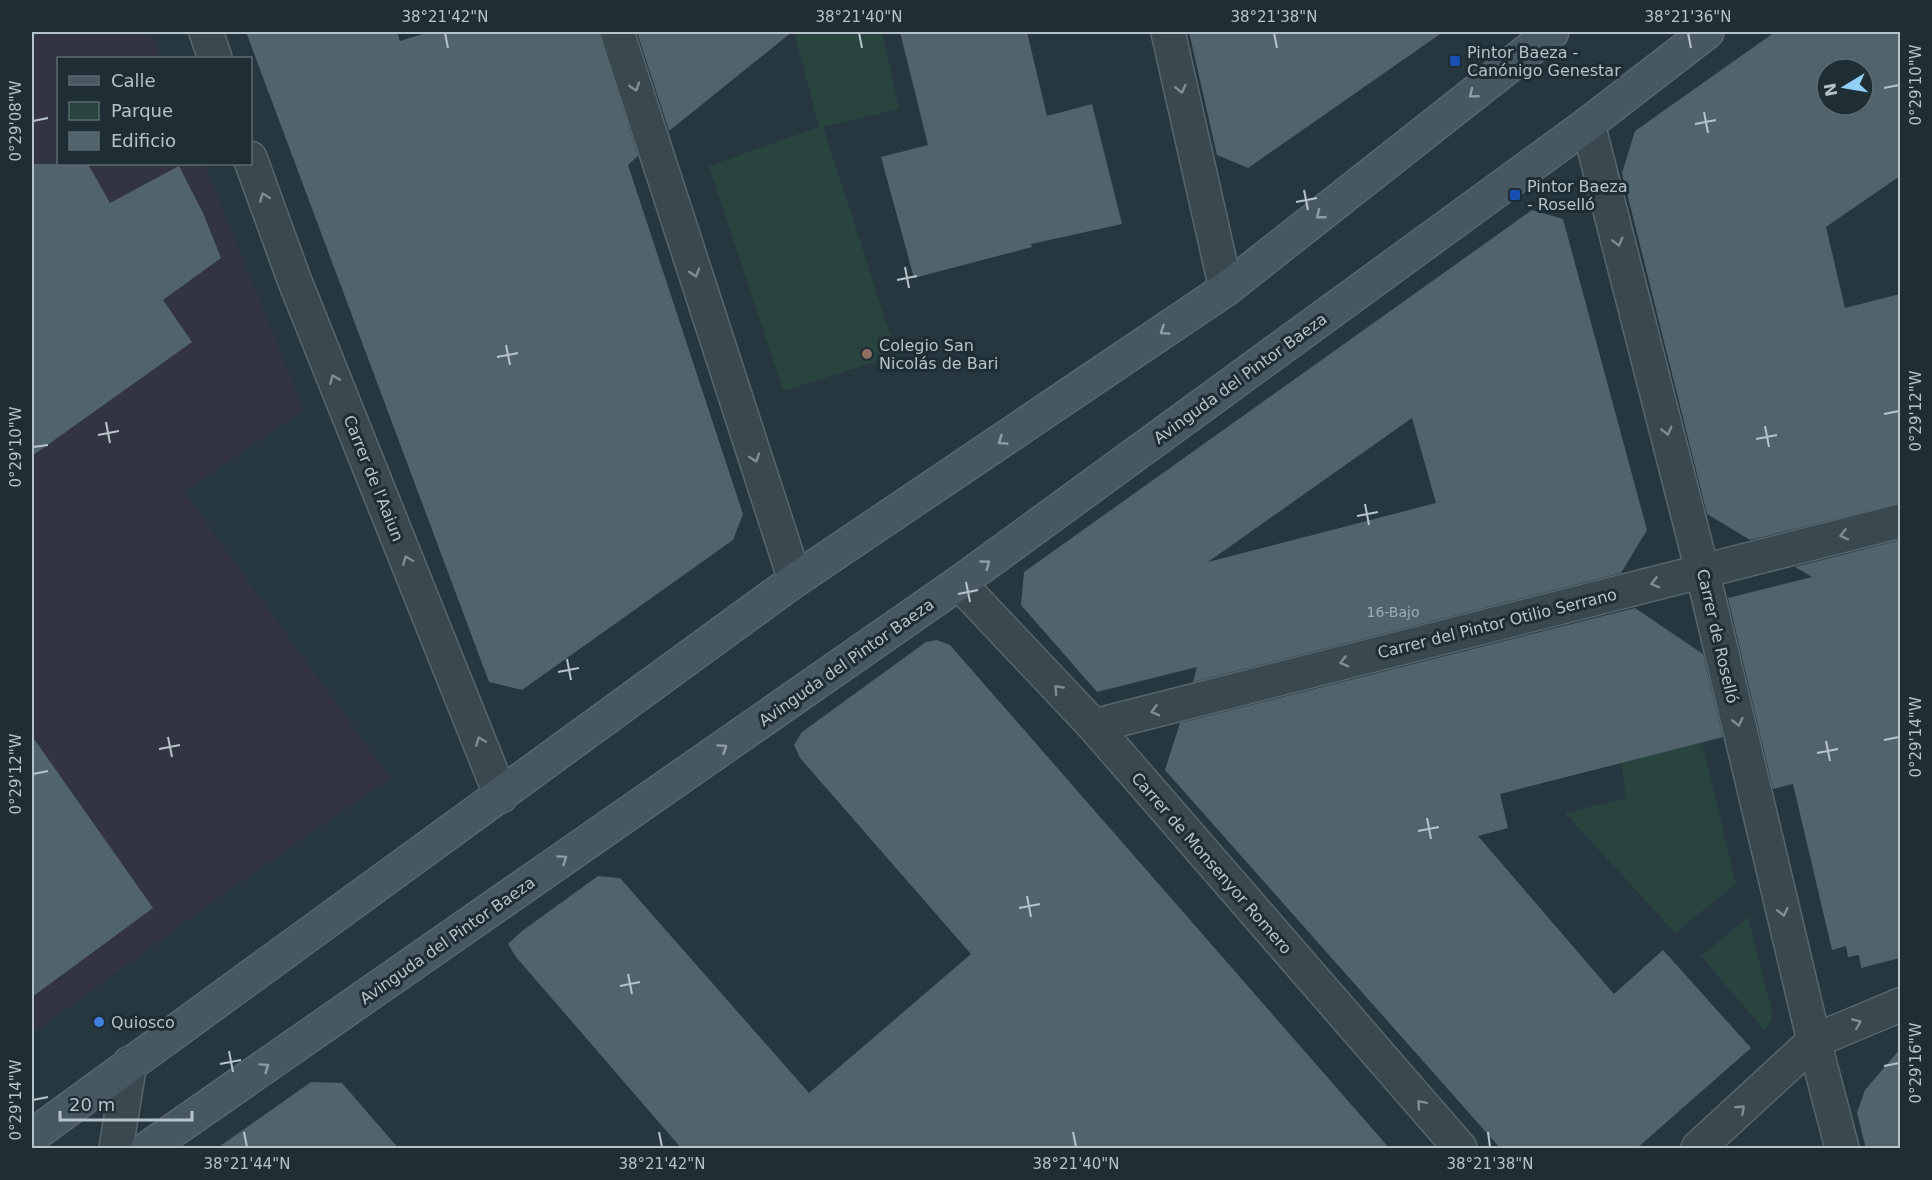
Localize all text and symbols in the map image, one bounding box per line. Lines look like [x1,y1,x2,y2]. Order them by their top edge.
text: 38°21'42"N [401,8,489,26]
text: 38°21'40"N [815,8,903,26]
text: 38°21'38"N [1230,8,1318,26]
text: 38°21'36"N [1644,8,1732,26]
place label: Pintor Baeza - Canónigo Genestar [1467,43,1621,80]
text: 0°29'10"W [1907,44,1925,126]
marker: Pintor Baeza - Canónigo Genestar [1448,54,1462,68]
legend [57,57,252,165]
north arrow [1815,57,1875,117]
text: Calle [111,70,156,91]
text: 0°29'08"W [7,80,25,162]
one-way arrow [628,81,640,92]
text: N [1820,81,1841,98]
one-way arrow [1174,83,1187,93]
one-way arrow [1469,86,1480,97]
text: Parque [111,100,173,121]
text: Edificio [111,130,176,151]
place label: Pintor Baeza - Roselló [1527,177,1627,214]
marker: Pintor Baeza - Roselló [1508,188,1522,202]
one-way arrow [259,192,272,203]
one-way arrow [1316,207,1327,218]
one-way arrow [1611,237,1624,247]
one-way arrow [688,267,701,278]
street label: Avinguda del Pintor Baeza [1150,309,1331,448]
one-way arrow [1160,324,1170,336]
place label: Colegio San Nicolás de Bari [879,336,999,373]
marker: Colegio San Nicolás de Bari [860,347,874,361]
text: 0°29'12"W [1907,370,1925,452]
one-way arrow [329,375,341,386]
text: 0°29'10"W [7,406,25,488]
street label: Carrer de l'Aaiun [340,412,408,544]
one-way arrow [1659,426,1672,436]
one-way arrow [998,433,1009,444]
one-way arrow [748,452,761,463]
one-way arrow [1839,528,1850,540]
one-way arrow [402,556,414,567]
one-way arrow [979,560,990,571]
street label: Carrer de Roselló [1693,567,1742,705]
one-way arrow [1650,575,1660,588]
street label: Carrer del Pintor Otilio Serrano [1376,585,1619,662]
street label: Avinguda del Pintor Baeza [755,595,937,730]
house number: 16-Bajo [1366,604,1420,620]
one-way arrow [1339,655,1349,668]
one-way arrow [1054,685,1065,695]
text: 0°29'14"W [1907,696,1925,778]
one-way arrow [1150,703,1160,716]
one-way arrow [1731,717,1744,727]
text: 0°29'12"W [7,733,25,815]
one-way arrow [474,737,487,747]
one-way arrow [716,744,727,755]
street label: Carrer de Monsenyor Romero [1127,769,1296,958]
one-way arrow [556,856,567,867]
street label: Avinguda del Pintor Baeza [356,873,538,1008]
one-way arrow [1776,907,1789,917]
place label: Quiosco [111,1013,175,1032]
marker: Quiosco [92,1015,106,1029]
one-way arrow [1851,1018,1862,1030]
text: 0°29'16"W [1907,1022,1925,1104]
text: 0°29'14"W [7,1059,25,1141]
one-way arrow [258,1063,269,1074]
scale bar [60,1084,192,1122]
text: 20 m [69,1094,115,1115]
one-way arrow [1418,1100,1429,1111]
one-way arrow [1734,1105,1745,1116]
text: 38°21'44"N [203,1155,291,1173]
text: 38°21'42"N [618,1155,706,1173]
text: 38°21'40"N [1032,1155,1120,1173]
text: 38°21'38"N [1446,1155,1534,1173]

